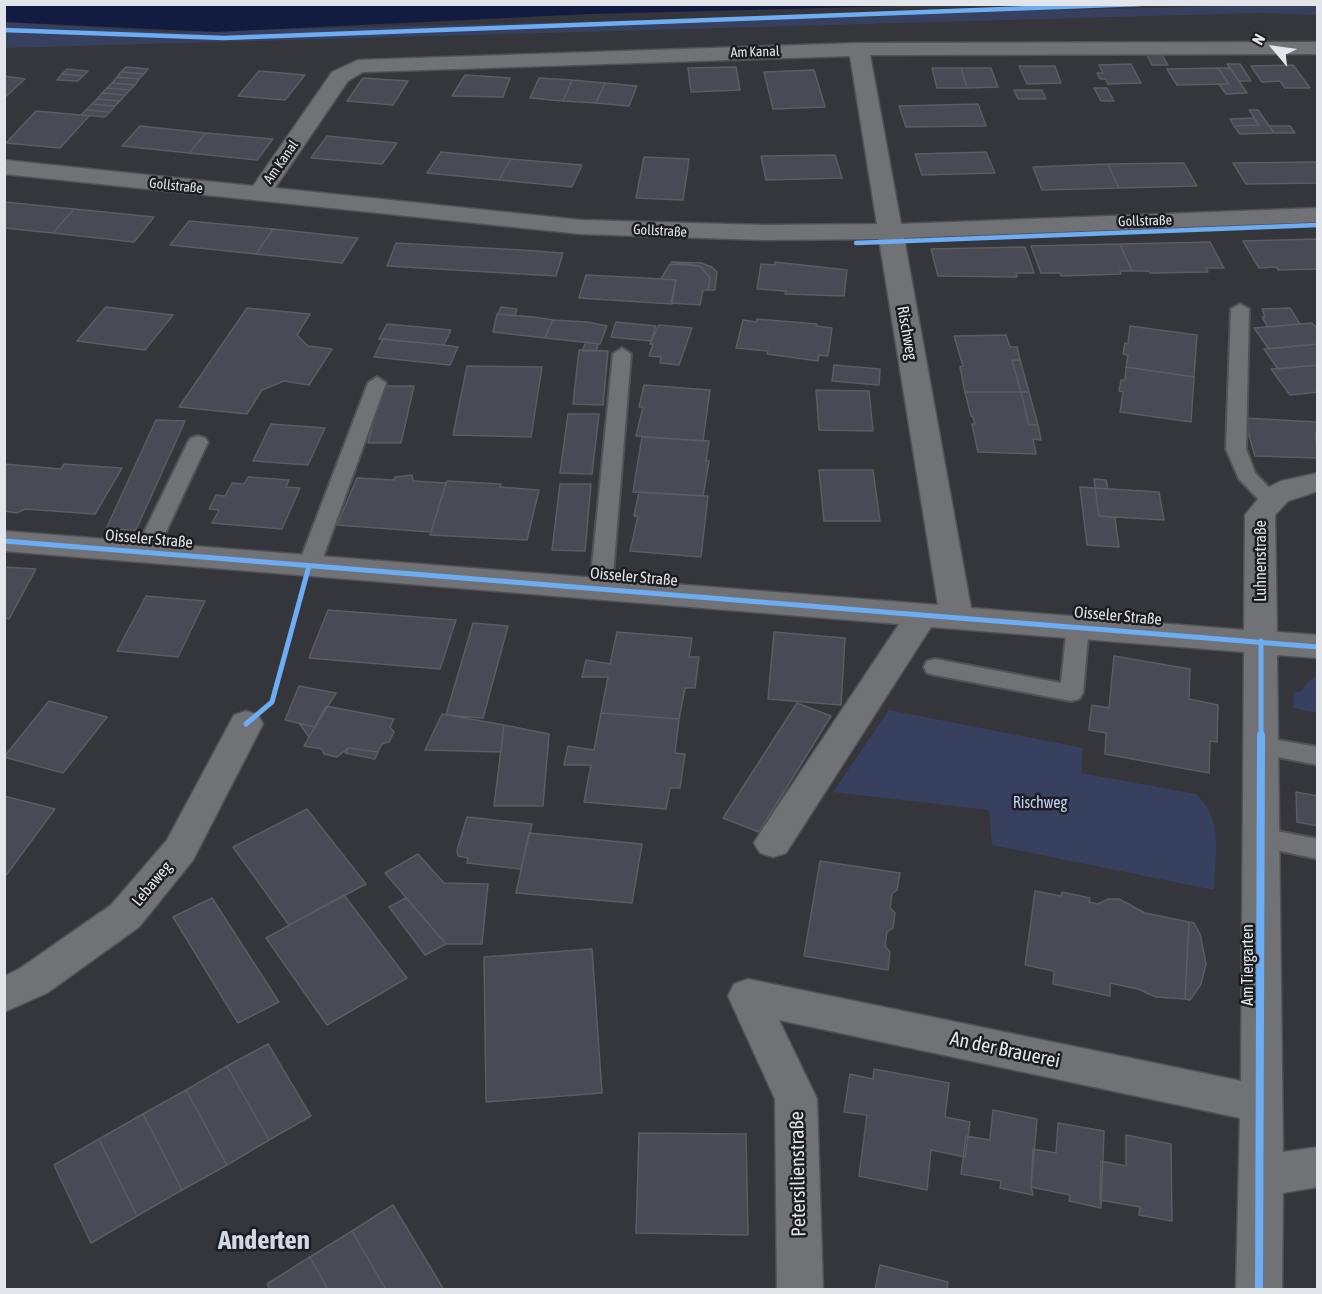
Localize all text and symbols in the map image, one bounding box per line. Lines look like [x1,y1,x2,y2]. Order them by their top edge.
north arrow [1244,18,1304,78]
text: N [1248,31,1268,48]
street label: Am Kanal [730,43,780,61]
street label: Am Kanal [260,137,302,187]
street label: Gollstraße [148,175,204,197]
street label: Gollstraße [1118,212,1172,230]
street label: Gollstraße [633,221,687,241]
street label: Rischweg [893,304,921,362]
street label: Luhnenstraße [1251,520,1271,602]
street label: Oisseler Straße [104,526,194,552]
street label: Oisseler Straße [589,564,679,590]
street label: Oisseler Straße [1073,603,1163,629]
park label: Rischweg [1013,793,1067,813]
street label: Lebaweg [128,858,176,910]
street label: Am Tiergarten [1238,924,1258,1006]
street label: An der Brauerei [948,1027,1062,1073]
street label: Petersilienstraße [785,1111,811,1237]
district label: Anderten [218,1224,310,1256]

